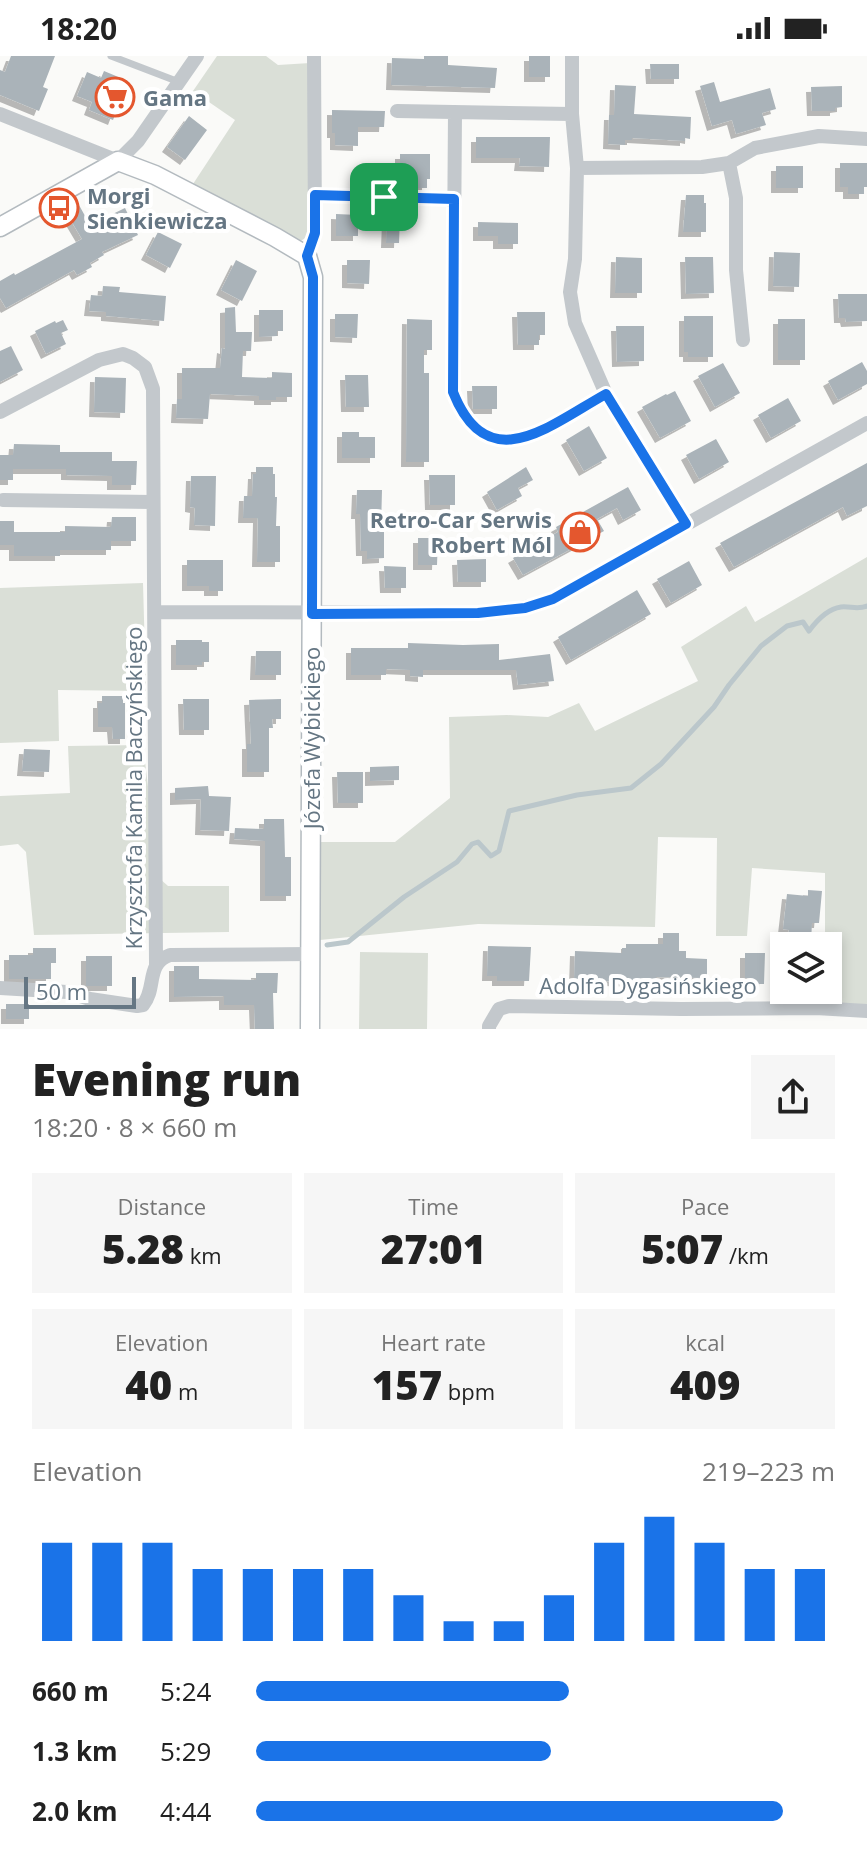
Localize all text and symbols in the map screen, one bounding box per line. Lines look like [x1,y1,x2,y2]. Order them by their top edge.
text: 18:20 [40,8,117,49]
supermarket icon: Gama [94,76,136,118]
place label: Gama [143,82,207,112]
pin [350,163,418,231]
icon: arrive [362,175,406,219]
place label: Morgi Sienkiewicza [87,180,228,235]
bus stop icon: Morgi Sienkiewicza [38,187,80,229]
place label: Retro-Car Serwis Robert Mól [370,504,552,559]
shop icon: Retro-Car Serwis Robert Mól [559,511,601,553]
street label: Krzysztofa Kamila Baczyńskiego [118,626,148,950]
street label: Józefa Wybickiego [296,647,326,831]
map controls [770,932,842,1004]
button: layers [770,932,842,1004]
street label: Adolfa Dygasińskiego [539,970,757,1000]
scale bar [24,973,136,1009]
text: 50 m [36,976,87,1006]
text: Evening run [32,1049,301,1109]
button: share [751,1055,835,1139]
text: 18:20 · 8 × 660 m [32,1109,237,1145]
text: Distance [118,1191,206,1221]
text: Time [408,1191,459,1221]
text: Pace [681,1191,729,1221]
text: 5.28 [102,1221,184,1276]
text: 27:01 [381,1221,486,1276]
text: 5:07 [641,1221,723,1276]
text: km [184,1240,222,1270]
text: /km [723,1240,769,1270]
text: Elevation [115,1327,209,1357]
text: Heart rate [381,1327,486,1357]
text: kcal [685,1327,725,1357]
text: 40 [125,1357,172,1412]
text: 157 [372,1357,442,1412]
text: 409 [670,1357,740,1412]
text: m [172,1376,198,1406]
text: bpm [442,1376,495,1406]
text: Elevation [32,1453,142,1489]
text: 219–223 m [702,1453,835,1489]
text: 660 m [32,1673,109,1709]
text: 5:24 [160,1673,211,1709]
text: 1.3 km [32,1733,118,1769]
text: 5:29 [160,1733,211,1769]
text: 2.0 km [32,1793,118,1829]
text: 4:44 [160,1793,211,1829]

